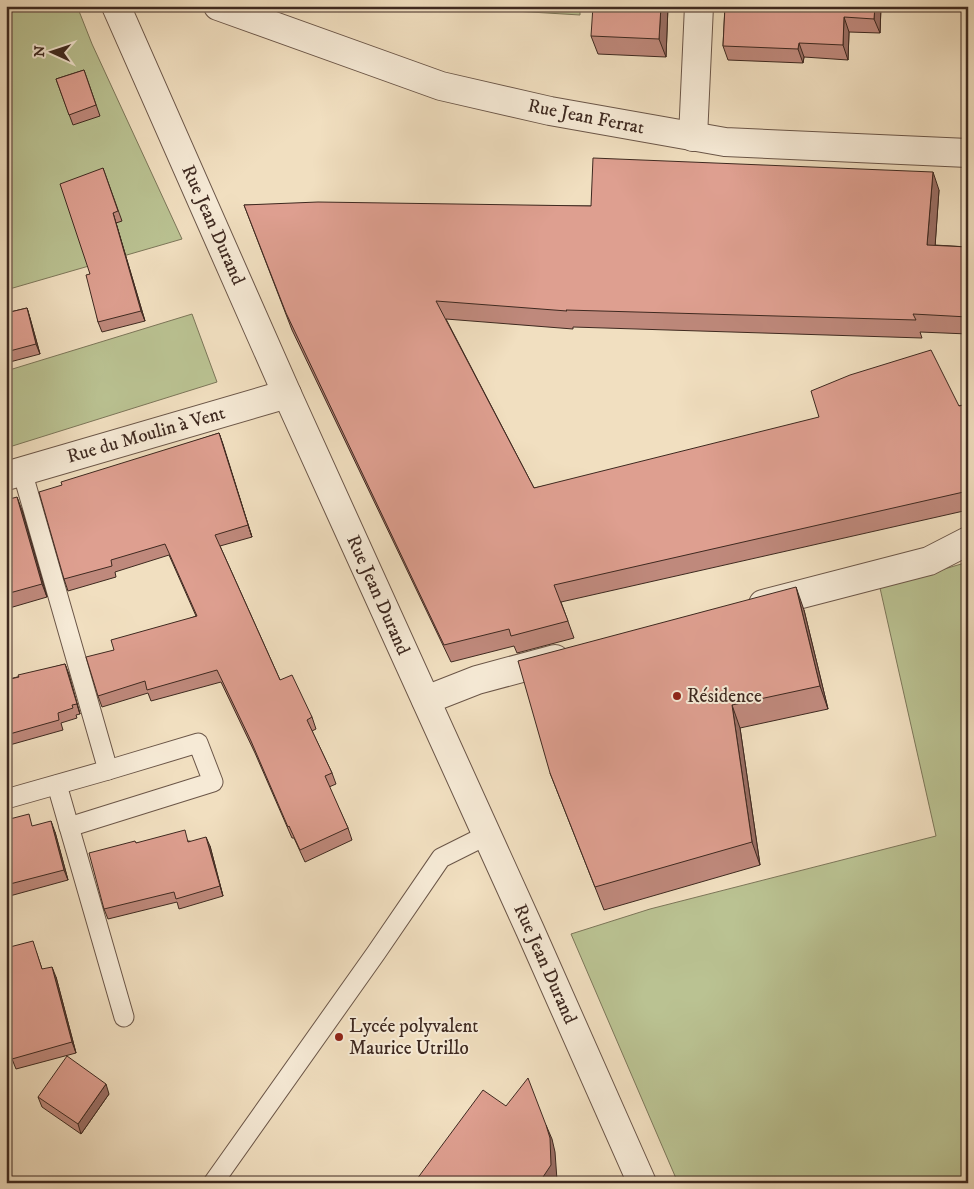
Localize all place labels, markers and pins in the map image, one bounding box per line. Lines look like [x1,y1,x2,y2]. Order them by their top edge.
place label: Résidence [687,685,762,708]
marker: Résidence [671,690,683,702]
place label: Lycée polyvalent Maurice Utrillo [349,1015,478,1060]
marker: Lycée polyvalent Maurice Utrillo [333,1031,345,1043]

